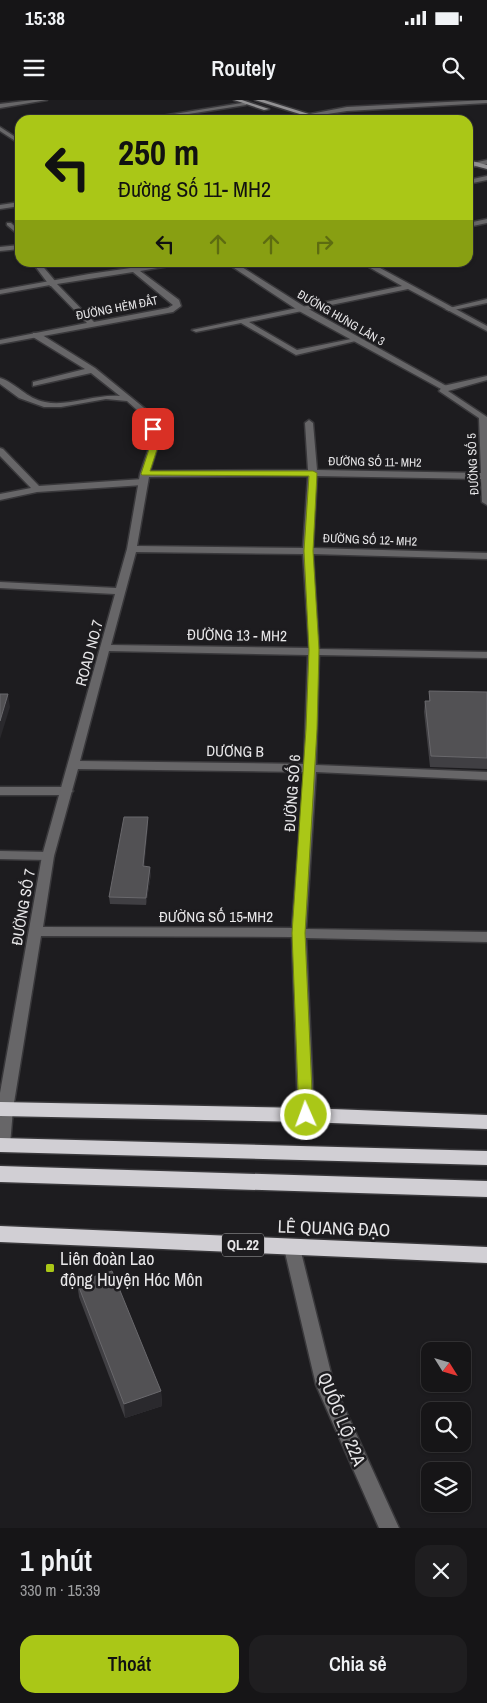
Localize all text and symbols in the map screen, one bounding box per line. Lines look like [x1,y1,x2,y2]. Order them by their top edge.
text: 15:38 [25,5,65,31]
text: Routely [211,53,276,83]
icon: menu [20,54,48,82]
icon: search [439,54,467,82]
text: 250 m [118,129,199,176]
icon: left [35,135,100,200]
text: Đường Số 11- MH2 [118,174,271,204]
icon: left [151,230,179,258]
icon: ahead [204,230,232,258]
icon: ahead [257,230,285,258]
icon: right [310,230,338,258]
street label: ĐƯỜNG HƯNG LÂN 3 [294,286,388,350]
street label: ĐƯỜNG HẺM ĐẮT [74,290,159,324]
pin [132,408,174,450]
icon: arrive [139,415,167,443]
street label: ĐƯỜNG SỐ 5 [461,432,483,495]
street label: ĐƯỜNG SỐ 11- MH2 [328,451,422,471]
street label: ĐƯỜNG SỐ 12- MH2 [323,528,417,550]
street label: ROAD NO.7 [70,617,108,688]
street label: ĐƯỜNG 13 - MH2 [187,624,287,646]
street label: DƯƠNG B [206,740,264,762]
street label: ĐƯỜNG SỐ 6 [279,754,305,832]
street label: ĐƯỜNG SỐ 7 [6,867,40,947]
street label: ĐƯỜNG SỐ 15-MH2 [159,906,273,927]
position arrow [279,1088,331,1140]
street label: LÊ QUANG ĐẠO [277,1214,391,1242]
road number: QL.22 [222,1234,264,1256]
place label: Liên đoàn Lao động Huyện Hóc Môn [60,1246,203,1292]
marker: Liên đoàn Lao động Huyện Hóc Môn [44,1262,56,1274]
north arrow [421,1342,471,1392]
map controls [421,1342,471,1512]
street label: QUỐC LỘ 22A [312,1369,372,1469]
button: search [421,1402,471,1452]
button: layers [421,1462,471,1512]
text: 1 phút [20,1540,92,1580]
button: close [415,1545,467,1597]
text: 330 m · 15:39 [20,1579,100,1601]
button: Thoát [20,1635,239,1693]
button: Chia sẻ [249,1635,467,1693]

